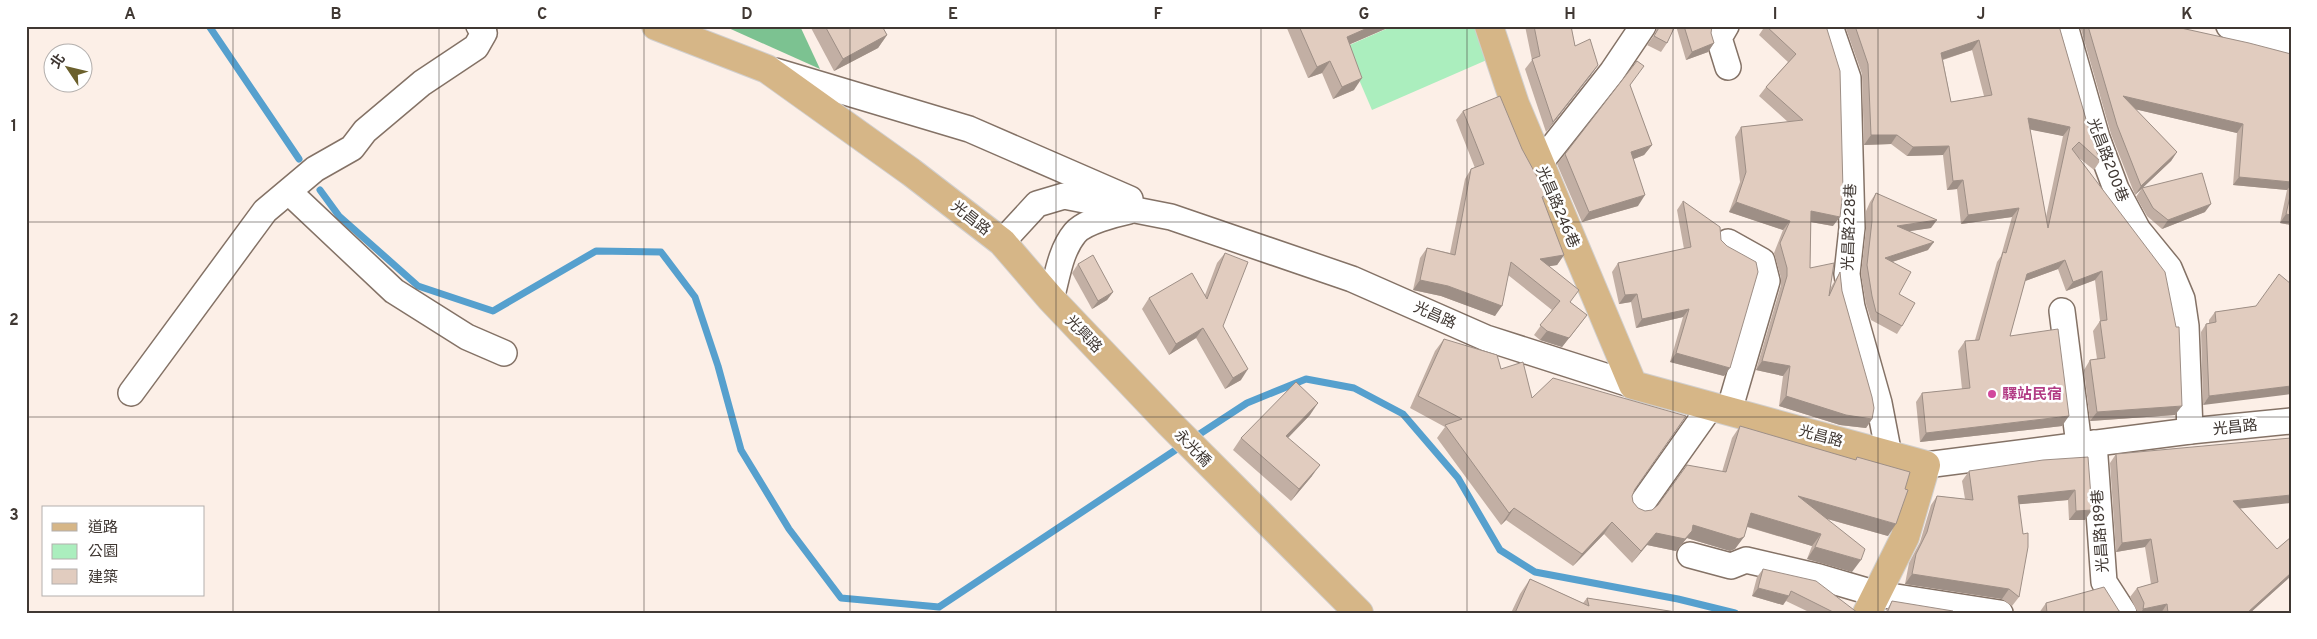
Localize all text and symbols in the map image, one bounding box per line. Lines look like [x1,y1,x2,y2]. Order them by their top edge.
text: A [124,5,136,25]
text: B [330,5,342,25]
text: C [537,5,547,25]
text: D [741,5,753,25]
text: E [948,5,958,25]
text: F [1153,5,1163,25]
text: G [1359,5,1369,25]
text: H [1564,5,1576,25]
text: I [1773,5,1777,25]
text: J [1977,5,1985,25]
text: K [2181,5,2193,25]
north arrow [42,42,92,92]
text: 北 [48,51,70,72]
street label: 光昌路200巷 [2082,116,2131,205]
text: 1 [11,117,17,137]
street label: 光昌路246巷 [1531,164,1582,251]
street label: 光昌路228巷 [1839,183,1862,271]
street label: 光昌路 [946,198,994,241]
street label: 光昌路 [1410,299,1459,334]
text: 2 [9,311,19,331]
street label: 光興路 [1060,312,1105,358]
place label: 驛站民宿 [2002,386,2062,405]
marker: 驛站民宿 [1986,388,1998,400]
street label: 光昌路 [2212,417,2259,440]
street label: 光昌路 [1796,422,1845,452]
street label: 永光橋 [1169,426,1214,472]
street label: 光昌路189巷 [2089,489,2114,573]
text: 3 [9,506,19,526]
legend [42,506,205,596]
text: 道路 [88,519,118,538]
text: 公園 [88,543,118,562]
text: 建築 [88,569,118,588]

